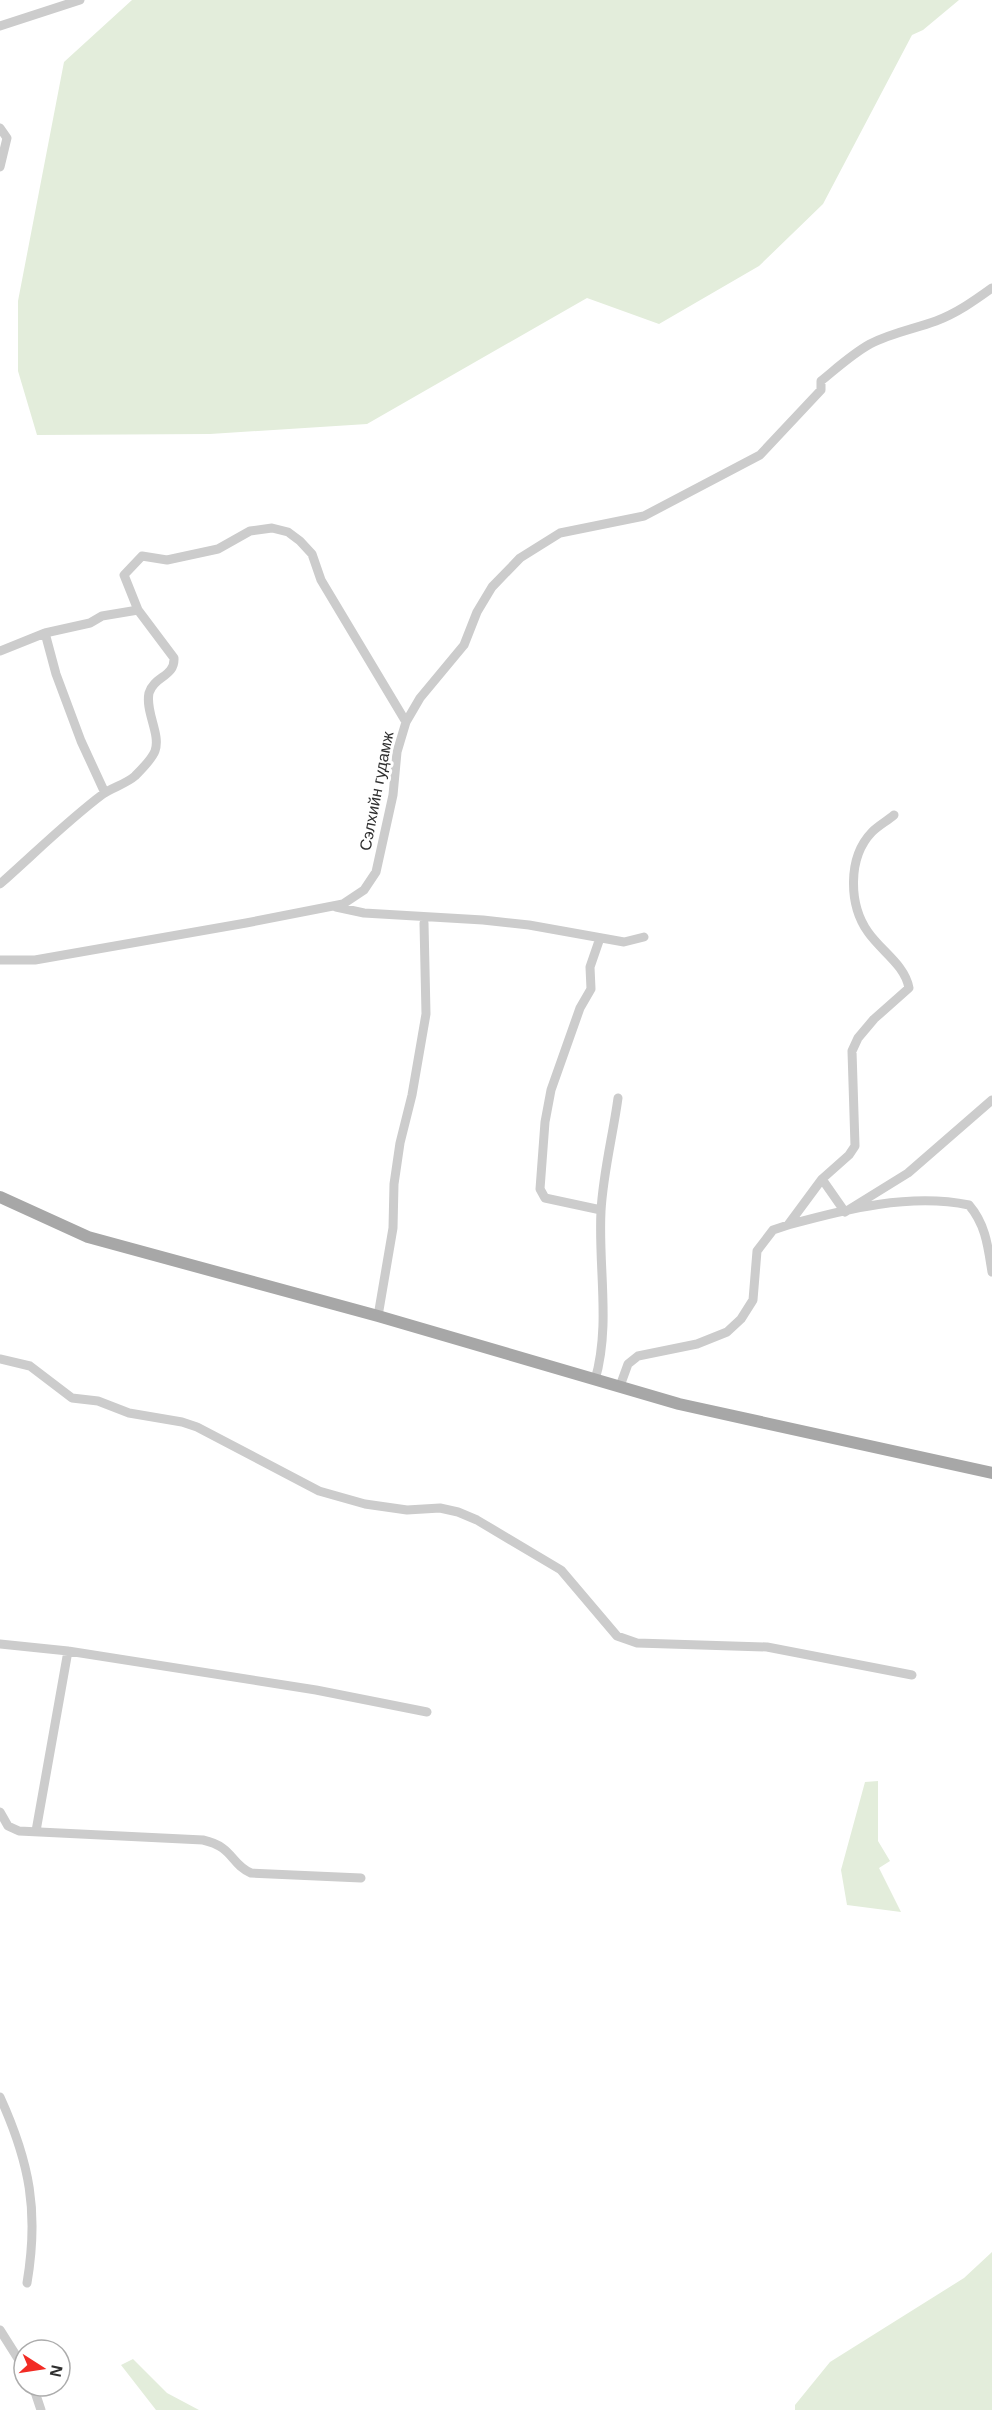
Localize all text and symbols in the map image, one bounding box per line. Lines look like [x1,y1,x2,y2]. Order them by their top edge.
street label: Сэлхийн гудамж [357,730,396,852]
north arrow [12,2338,72,2398]
text: N [47,2364,66,2378]

